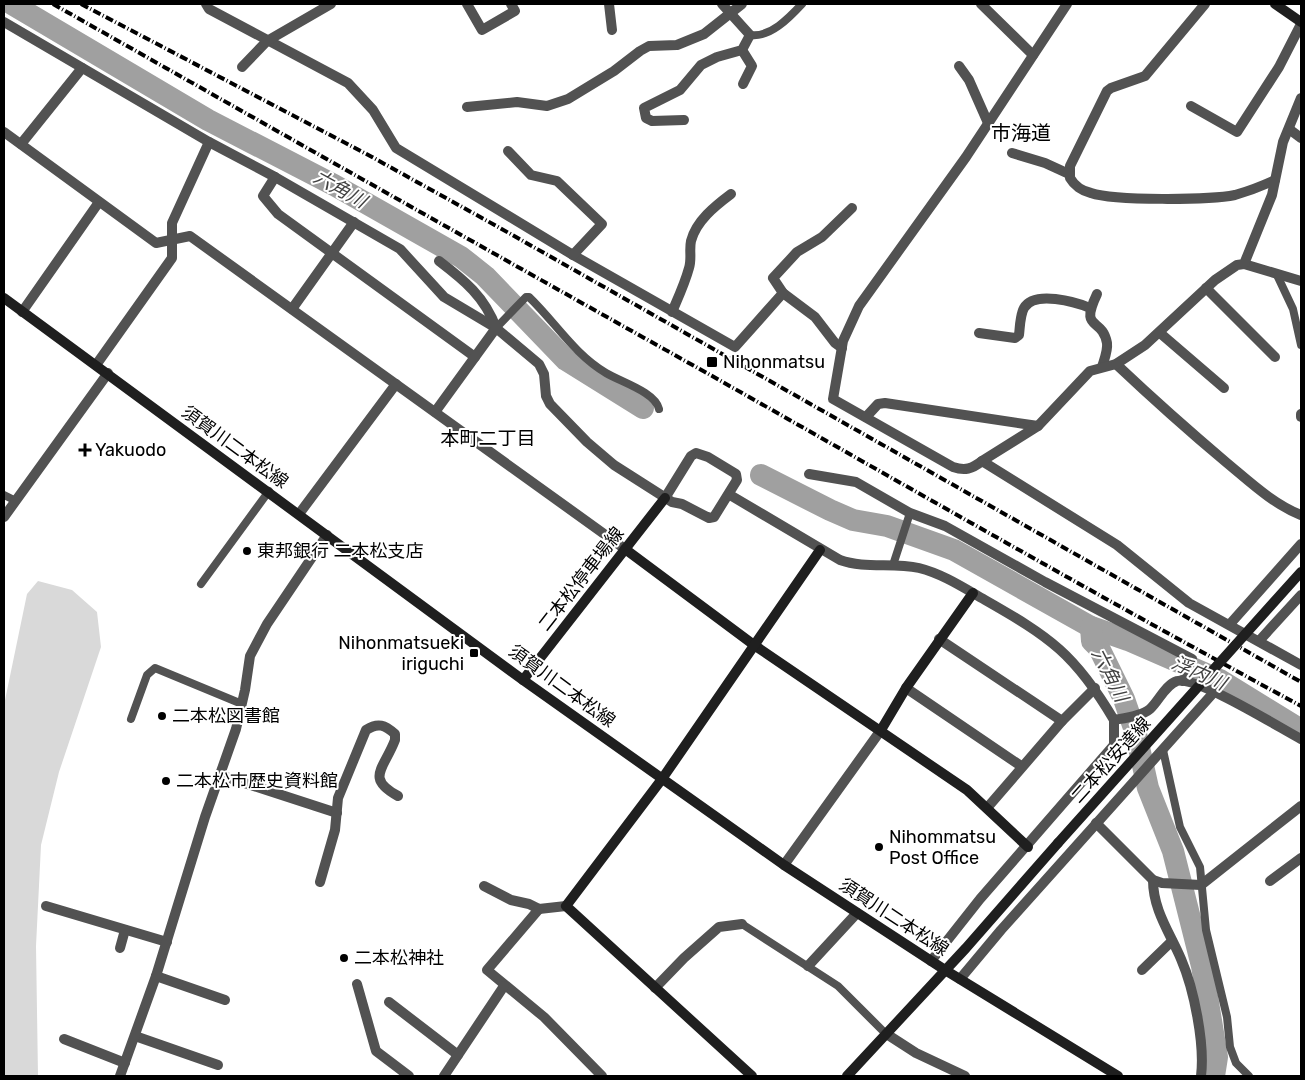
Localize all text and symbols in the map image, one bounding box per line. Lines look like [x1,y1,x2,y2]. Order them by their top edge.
district label: 市海道 [991,121,1051,145]
water label: 六角川 [309,165,372,214]
place label: Nihonmatsu [723,351,825,373]
marker: Nihonmatsu [705,355,719,369]
street label: 須賀川二本松線 [178,401,292,493]
district label: 本町二丁目 [440,427,536,450]
place label: Yakuodo [95,439,166,461]
marker: Yakuodo [79,444,91,456]
street label: 二本松停車場線 [534,523,628,635]
place label: 東邦銀行 二本松支店 [257,540,423,562]
marker: 東邦銀行 二本松支店 [241,545,253,557]
place label: Nihonmatsueki iriguchi [338,632,464,675]
street label: 須賀川二本松線 [505,640,619,732]
water label: 六角川 [1087,644,1134,707]
marker: Nihonmatsueki iriguchi [468,647,480,659]
water label: 浮内川 [1168,651,1232,696]
place label: 二本松図書館 [172,705,280,727]
marker: 二本松図書館 [156,710,168,722]
street label: 二本松安達線 [1067,713,1155,807]
place label: 二本松市歴史資料館 [176,770,338,792]
marker: 二本松市歴史資料館 [160,775,172,787]
place label: Nihommatsu Post Office [889,826,996,869]
marker: Nihommatsu Post Office [873,841,885,853]
street label: 須賀川二本松線 [835,873,953,961]
place label: 二本松神社 [354,947,444,969]
marker: 二本松神社 [338,952,350,964]

